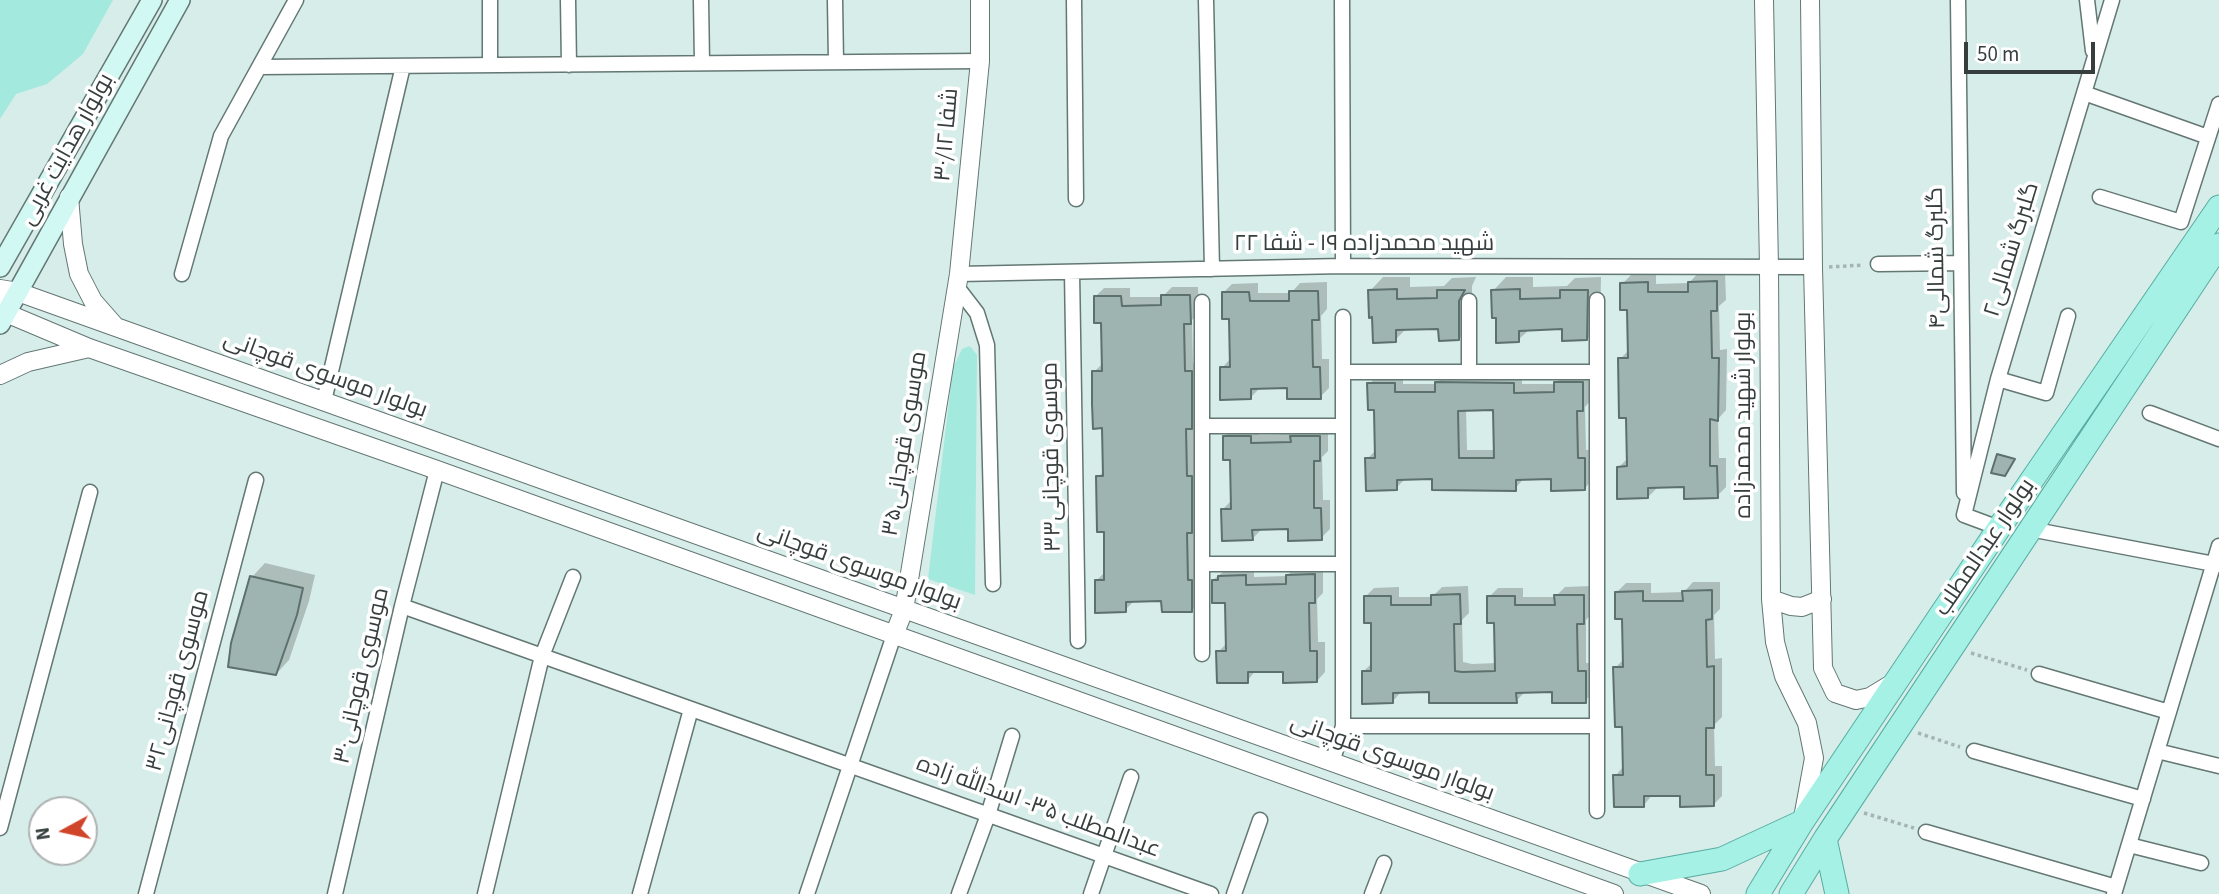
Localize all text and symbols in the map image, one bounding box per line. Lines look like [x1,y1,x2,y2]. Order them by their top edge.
scale bar [1967,28,2098,72]
text: 50 m [1977,39,2019,69]
street label: بولوار هدایت غربی [15,69,121,231]
street label: شفا ۳۰/۱۲ [930,87,966,183]
street label: گلبرگ شمالی۲ [1979,180,2047,320]
street label: گلبرگ شمالی۴ [1923,187,1953,329]
street label: شهید محمدزاده ۱۹ - شفا ۲۲ [1234,231,1494,259]
street label: بولوار شهید محمدزاده [1731,312,1759,518]
street label: بولوار موسوی قوچانی [219,326,431,426]
street label: موسوی قوچانی۳۵ [878,350,934,538]
street label: موسوی قوچانی۳۳ [1038,362,1068,552]
street label: بولوار عبدالمطلب [1930,474,2042,622]
street label: بولوار موسوی قوچانی [753,518,965,618]
street label: موسوی قوچانی۳۰ [329,585,397,767]
street label: موسوی قوچانی۳۲ [142,587,216,775]
street label: بولوار موسوی قوچانی [1286,709,1498,809]
street label: عبدالمطلب ۳۵- اسدالله زاده [912,751,1164,865]
north arrow [28,796,98,866]
text: N [29,826,58,842]

